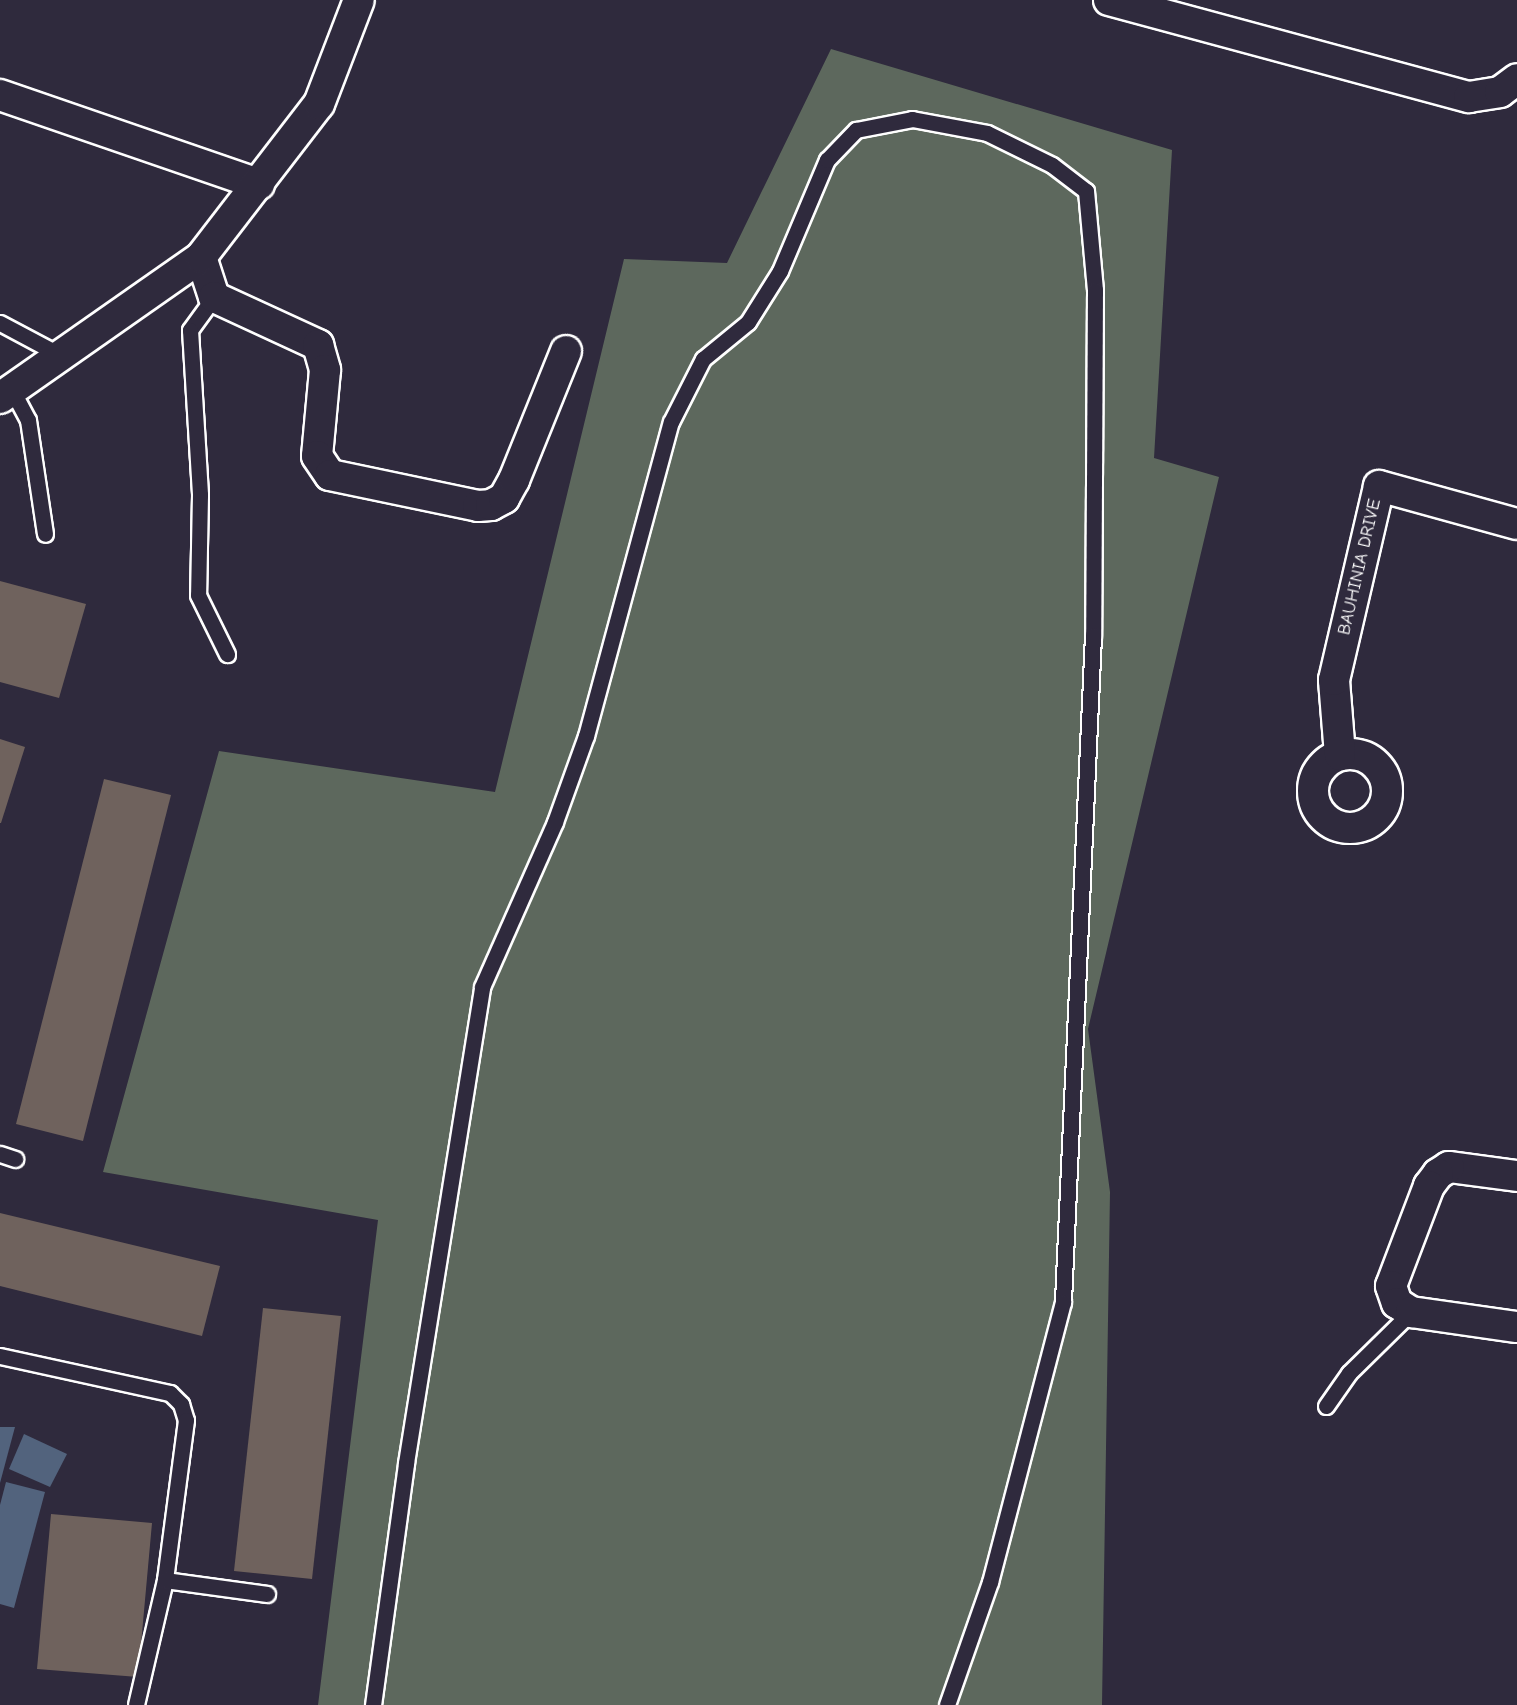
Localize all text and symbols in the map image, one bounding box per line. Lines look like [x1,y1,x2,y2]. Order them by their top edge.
street label: BAUHINIA DRIVE [1334,497,1386,637]

